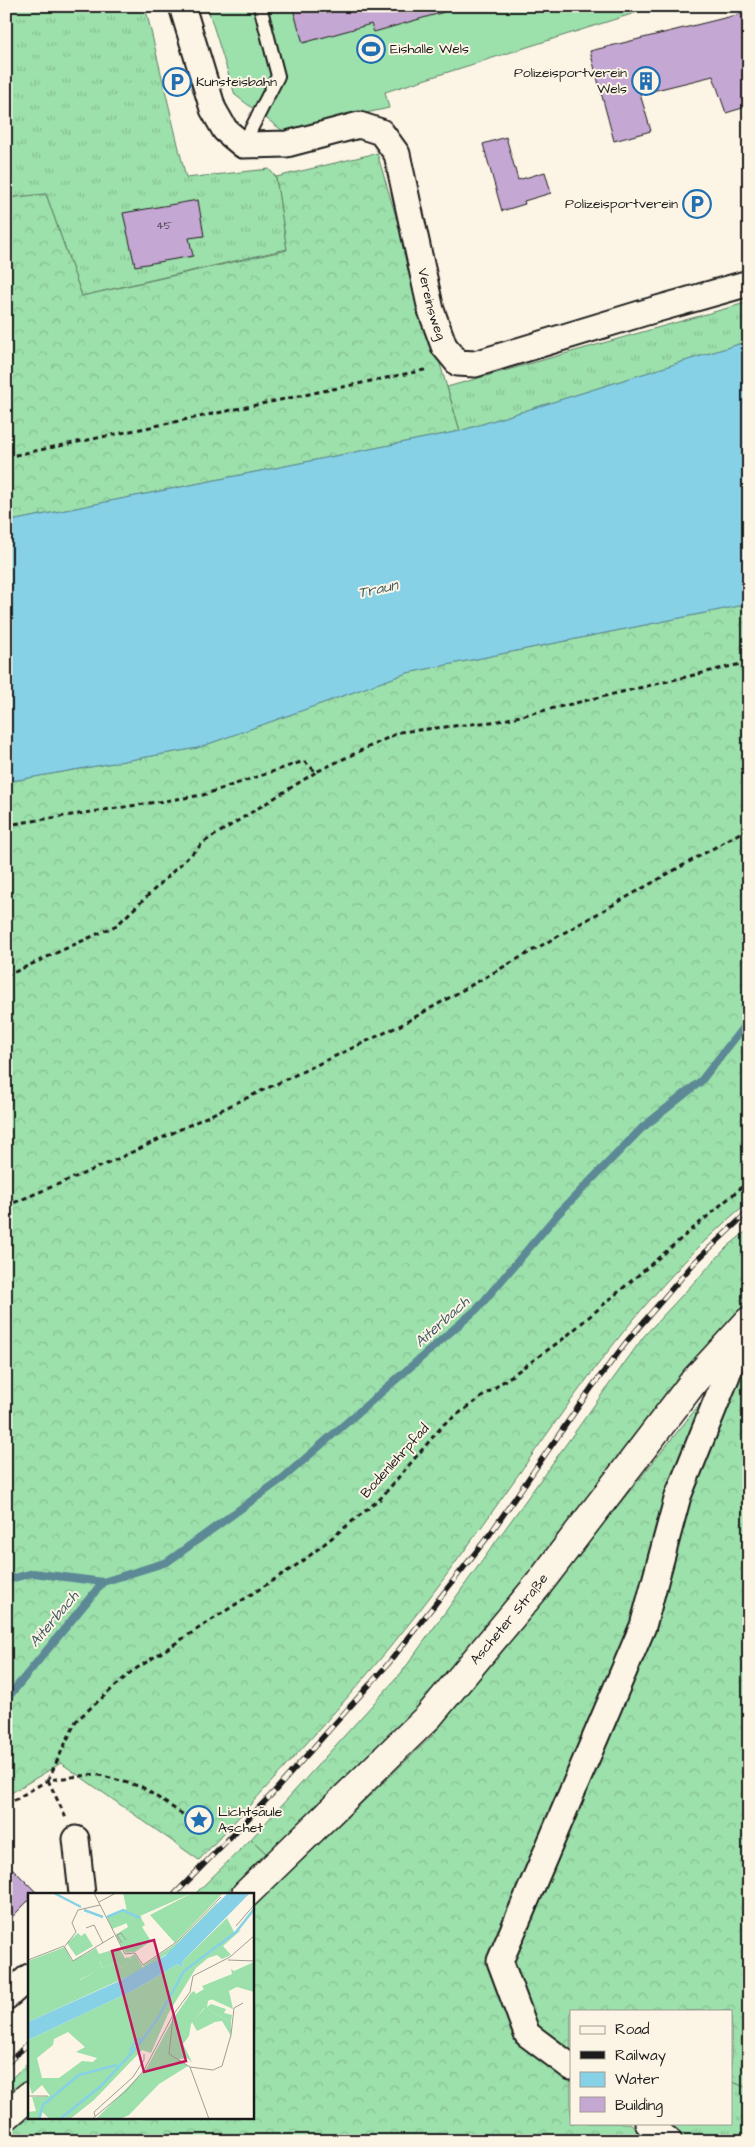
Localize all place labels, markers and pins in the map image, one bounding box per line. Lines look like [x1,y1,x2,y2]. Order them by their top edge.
sports icon: Eishalle Wels [356,34,386,64]
place label: Eishalle Wels [390,39,469,59]
place label: Polizeisportverein Wels [514,63,627,99]
building icon: Polizeisportverein Wels [631,66,661,96]
parking icon: Kunsteisbahn [162,67,192,97]
place label: Kunsteisbahn [196,72,277,92]
parking icon: Polizeisportverein [682,189,712,219]
place label: Polizeisportverein [565,194,678,214]
place label: Lichtsäule Aschet [218,1802,283,1838]
place icon: Lichtsäule Aschet [184,1805,214,1835]

